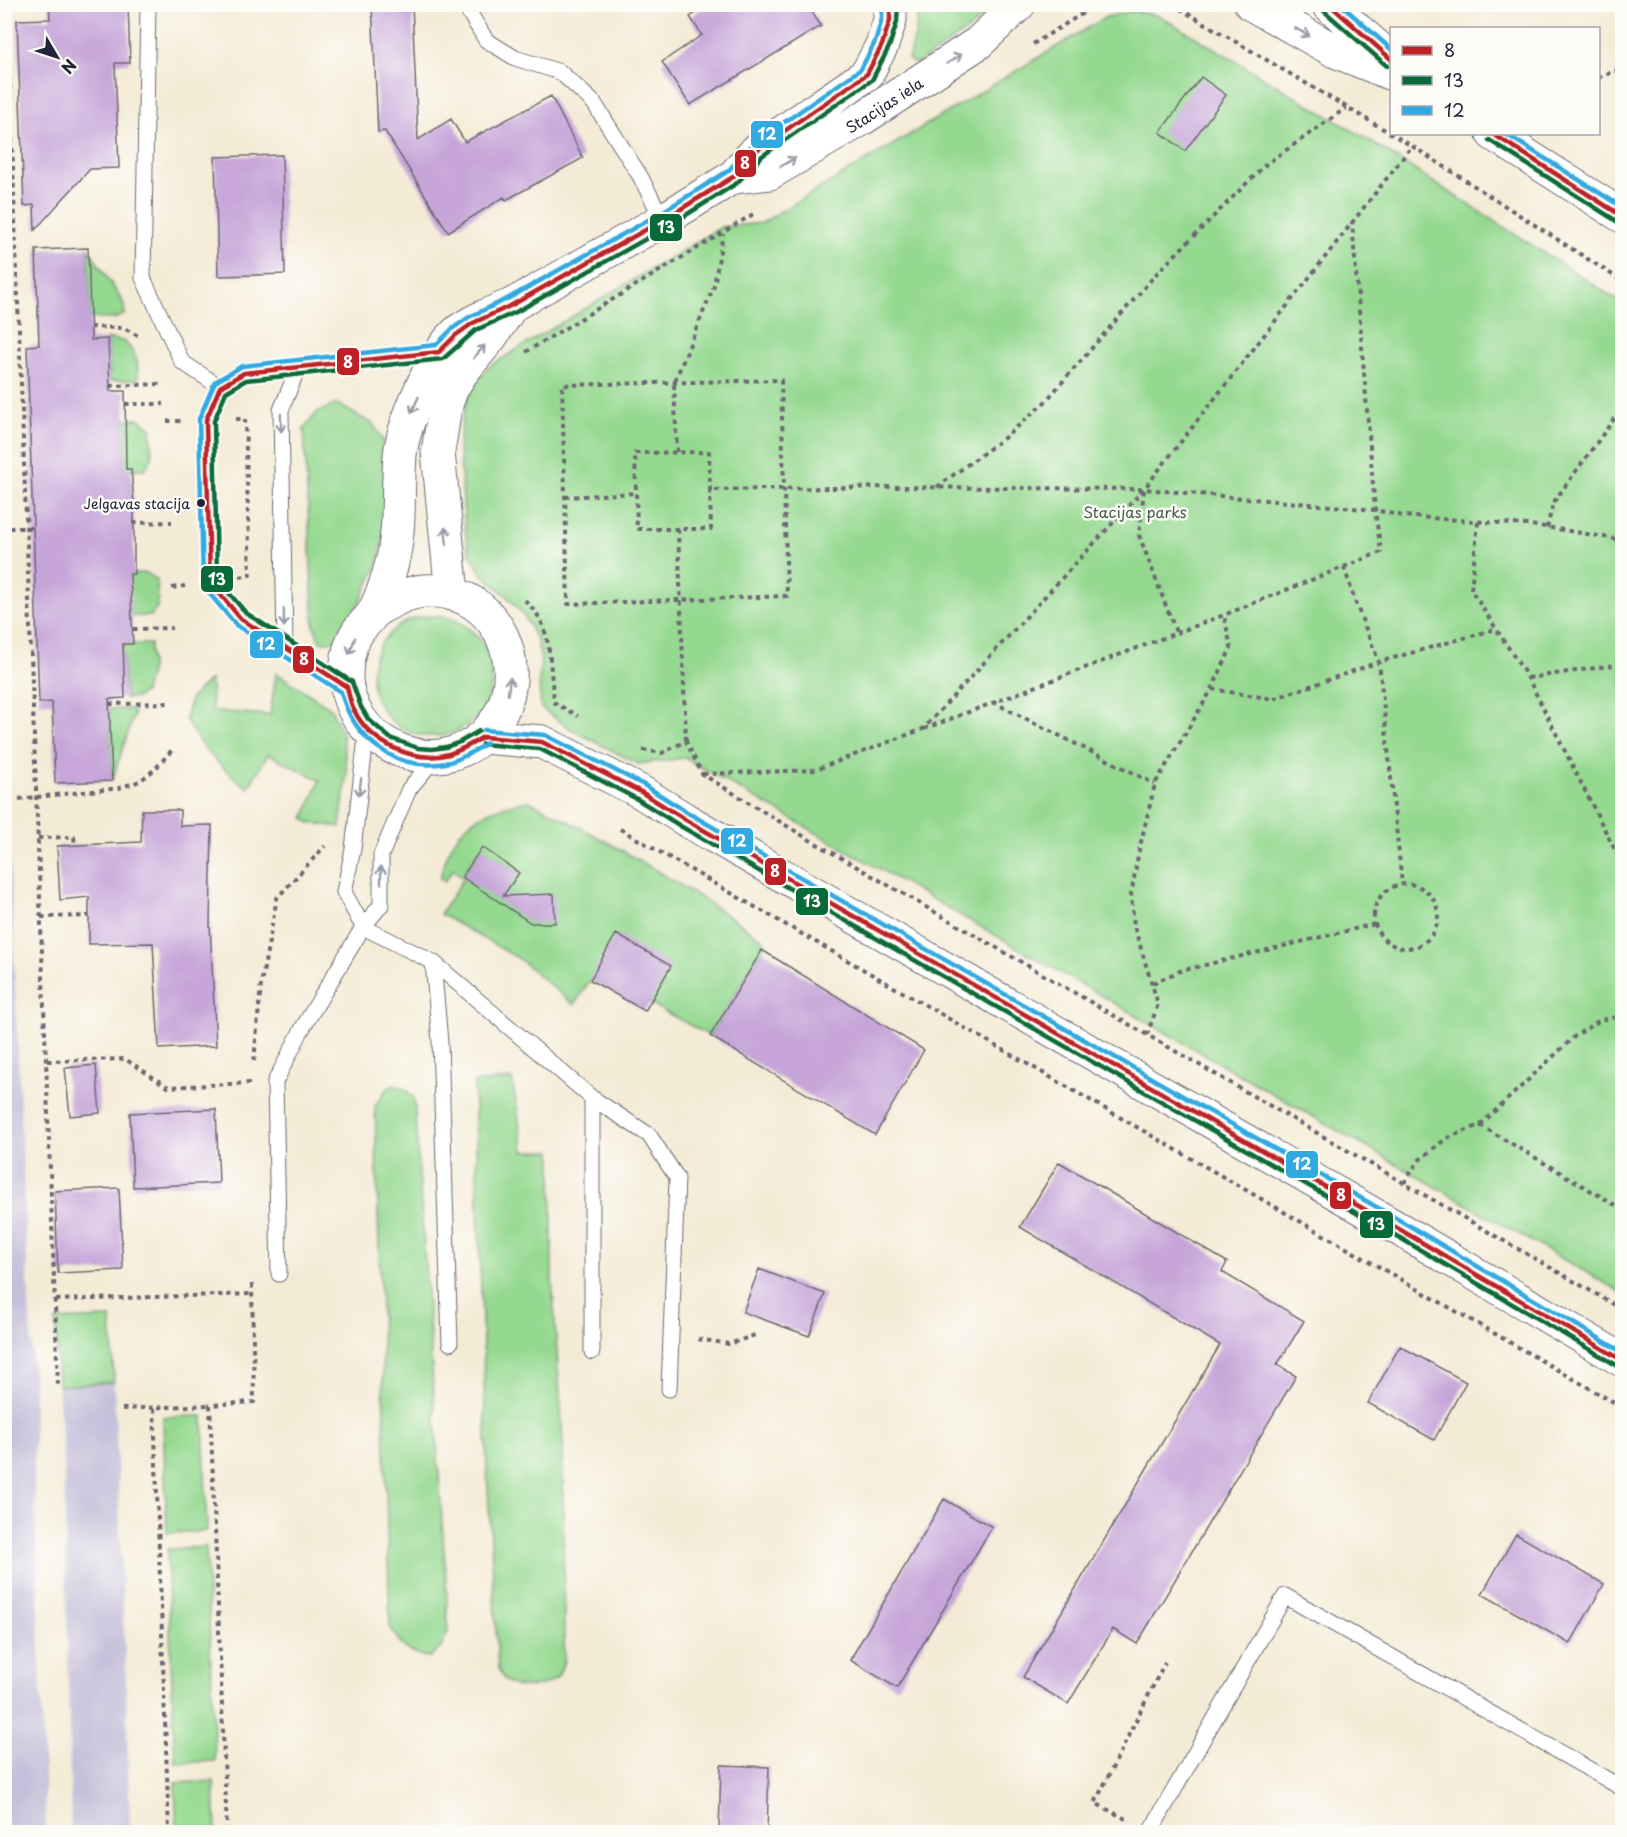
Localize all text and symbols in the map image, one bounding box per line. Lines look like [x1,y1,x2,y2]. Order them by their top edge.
north arrow [27,27,87,87]
one-way arrow [1293,27,1310,39]
legend [1390,27,1600,135]
text: 8 [1444,36,1455,63]
one-way arrow [945,53,961,65]
text: N [56,55,83,80]
text: 13 [1444,66,1464,93]
street label: Stacijas iela [841,70,928,138]
text: 12 [1444,96,1465,123]
line badge: 12 [750,120,784,149]
text: 12 [758,121,776,145]
line badge: 8 [734,149,757,178]
text: 8 [740,150,750,174]
one-way arrow [779,156,796,168]
line badge: 13 [649,213,683,242]
text: 13 [657,214,675,238]
one-way arrow [472,344,485,360]
line badge: 8 [336,347,360,376]
text: 8 [343,349,353,373]
one-way arrow [409,395,420,413]
one-way arrow [275,412,287,432]
place label: Jelgavas stacija [83,493,190,514]
marker: Jelgavas stacija [195,497,207,509]
park label: Stacijas parks [1083,500,1187,523]
one-way arrow [440,526,451,546]
line badge: 13 [200,565,234,593]
text: 13 [208,566,226,590]
one-way arrow [279,607,290,627]
line badge: 12 [249,630,284,659]
text: 12 [257,631,275,655]
one-way arrow [346,636,357,655]
line badge: 8 [292,645,315,674]
text: 8 [299,646,309,670]
one-way arrow [504,677,515,696]
one-way arrow [354,776,365,796]
line badge: 12 [720,827,754,855]
text: 12 [728,828,746,852]
line badge: 8 [764,857,787,886]
text: 8 [770,858,780,882]
one-way arrow [375,866,387,886]
line badge: 13 [795,887,829,916]
text: 13 [803,888,821,912]
line badge: 12 [1285,1150,1319,1179]
text: 12 [1293,1151,1311,1175]
line badge: 8 [1329,1181,1352,1210]
text: 8 [1336,1182,1346,1206]
line badge: 13 [1359,1210,1394,1239]
text: 13 [1367,1211,1385,1235]

